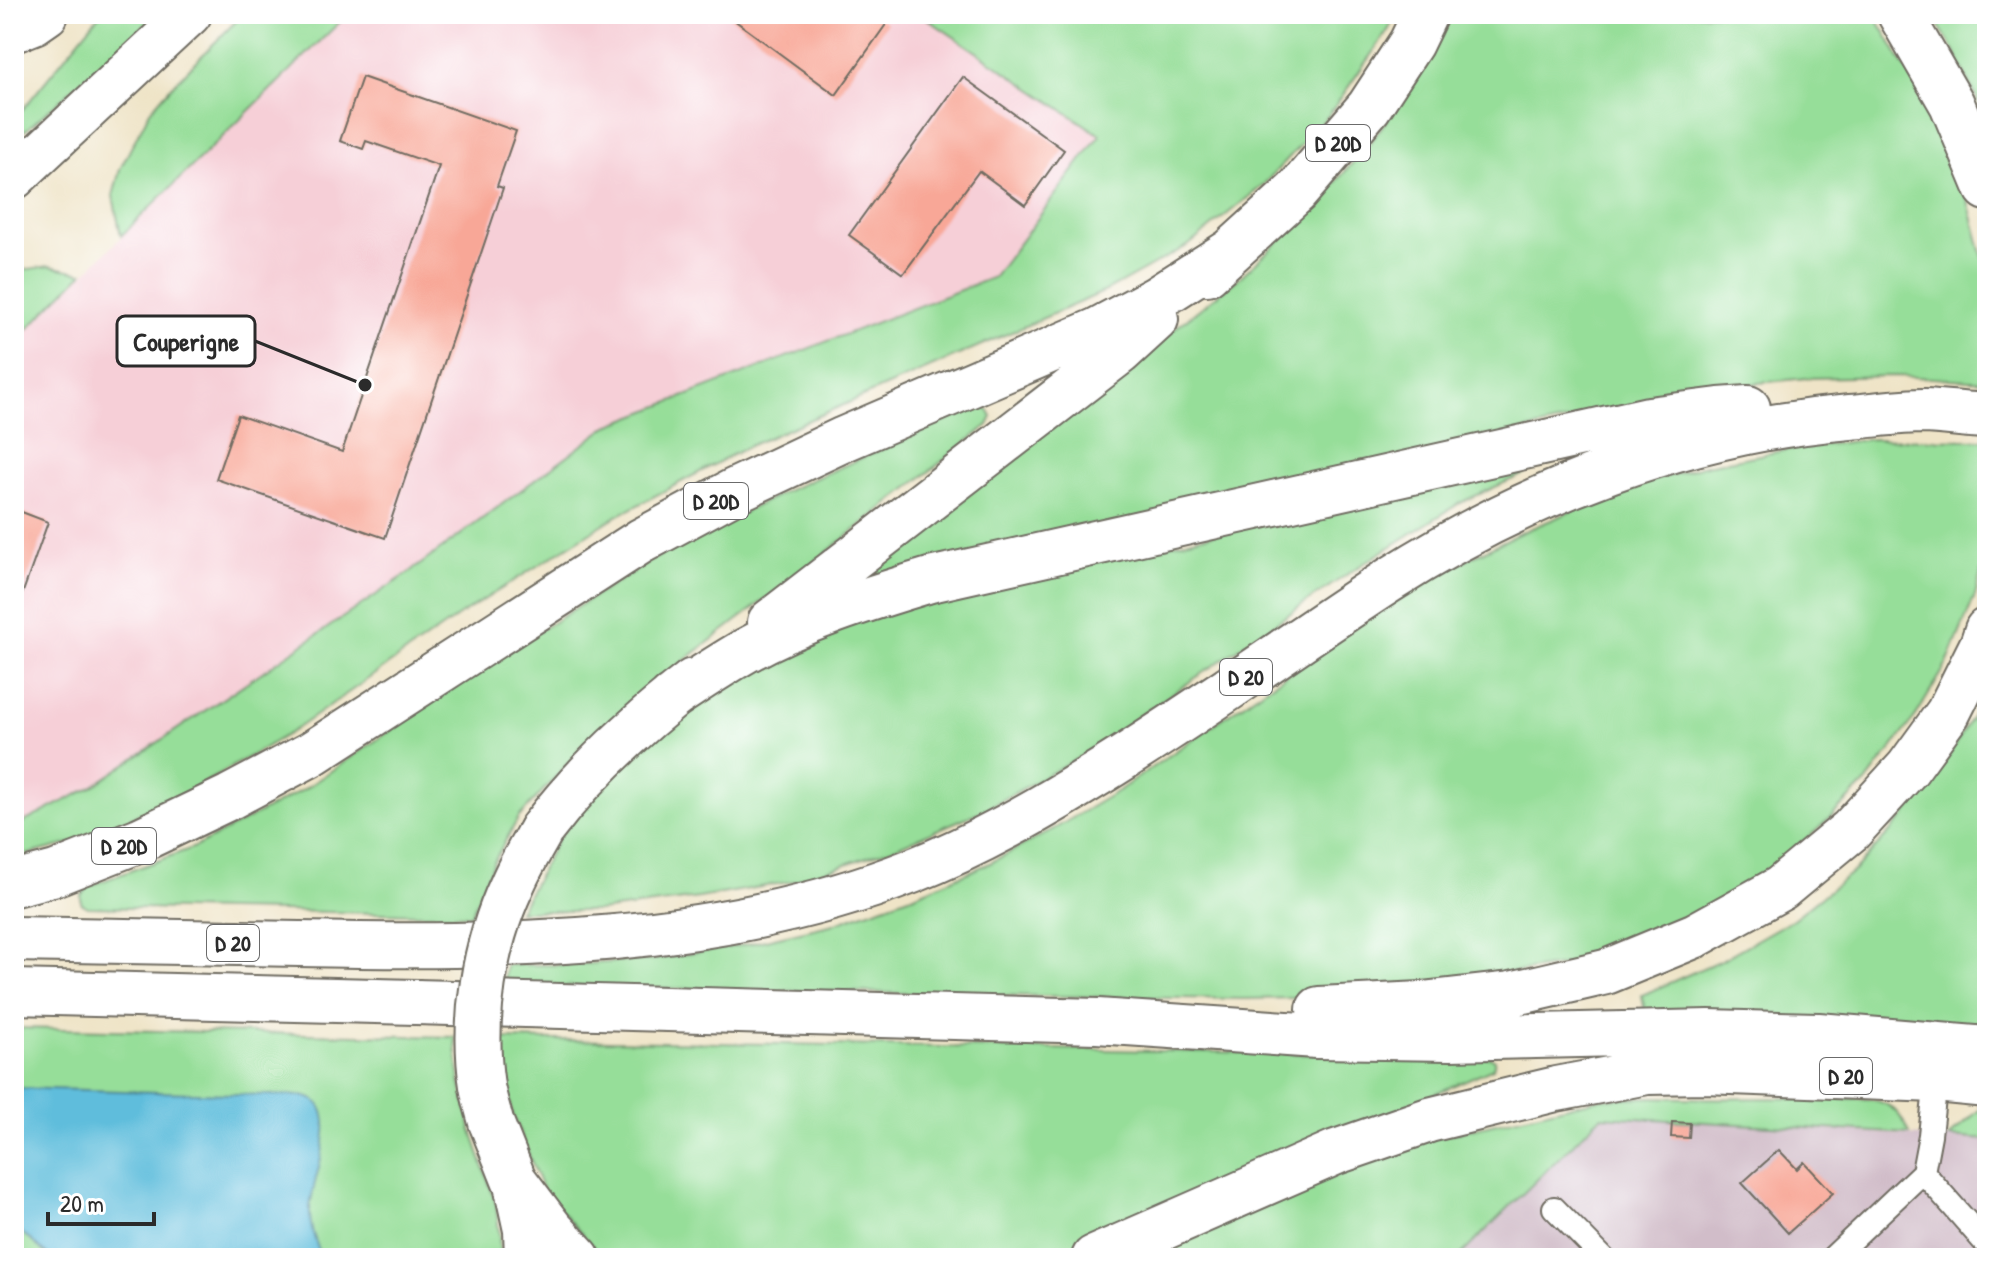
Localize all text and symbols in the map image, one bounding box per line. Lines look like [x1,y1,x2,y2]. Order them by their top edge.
road number: D 20D [1306,125,1370,161]
callout: Couperigne [117,316,255,366]
text: Couperigne [133,324,240,360]
road number: D 20D [684,483,748,519]
road number: D 20 [1220,659,1272,695]
road number: D 20D [92,828,156,864]
road number: D 20 [207,925,259,961]
road number: D 20 [1820,1058,1872,1094]
scale bar [48,1176,154,1226]
text: 20 m [60,1187,104,1219]

